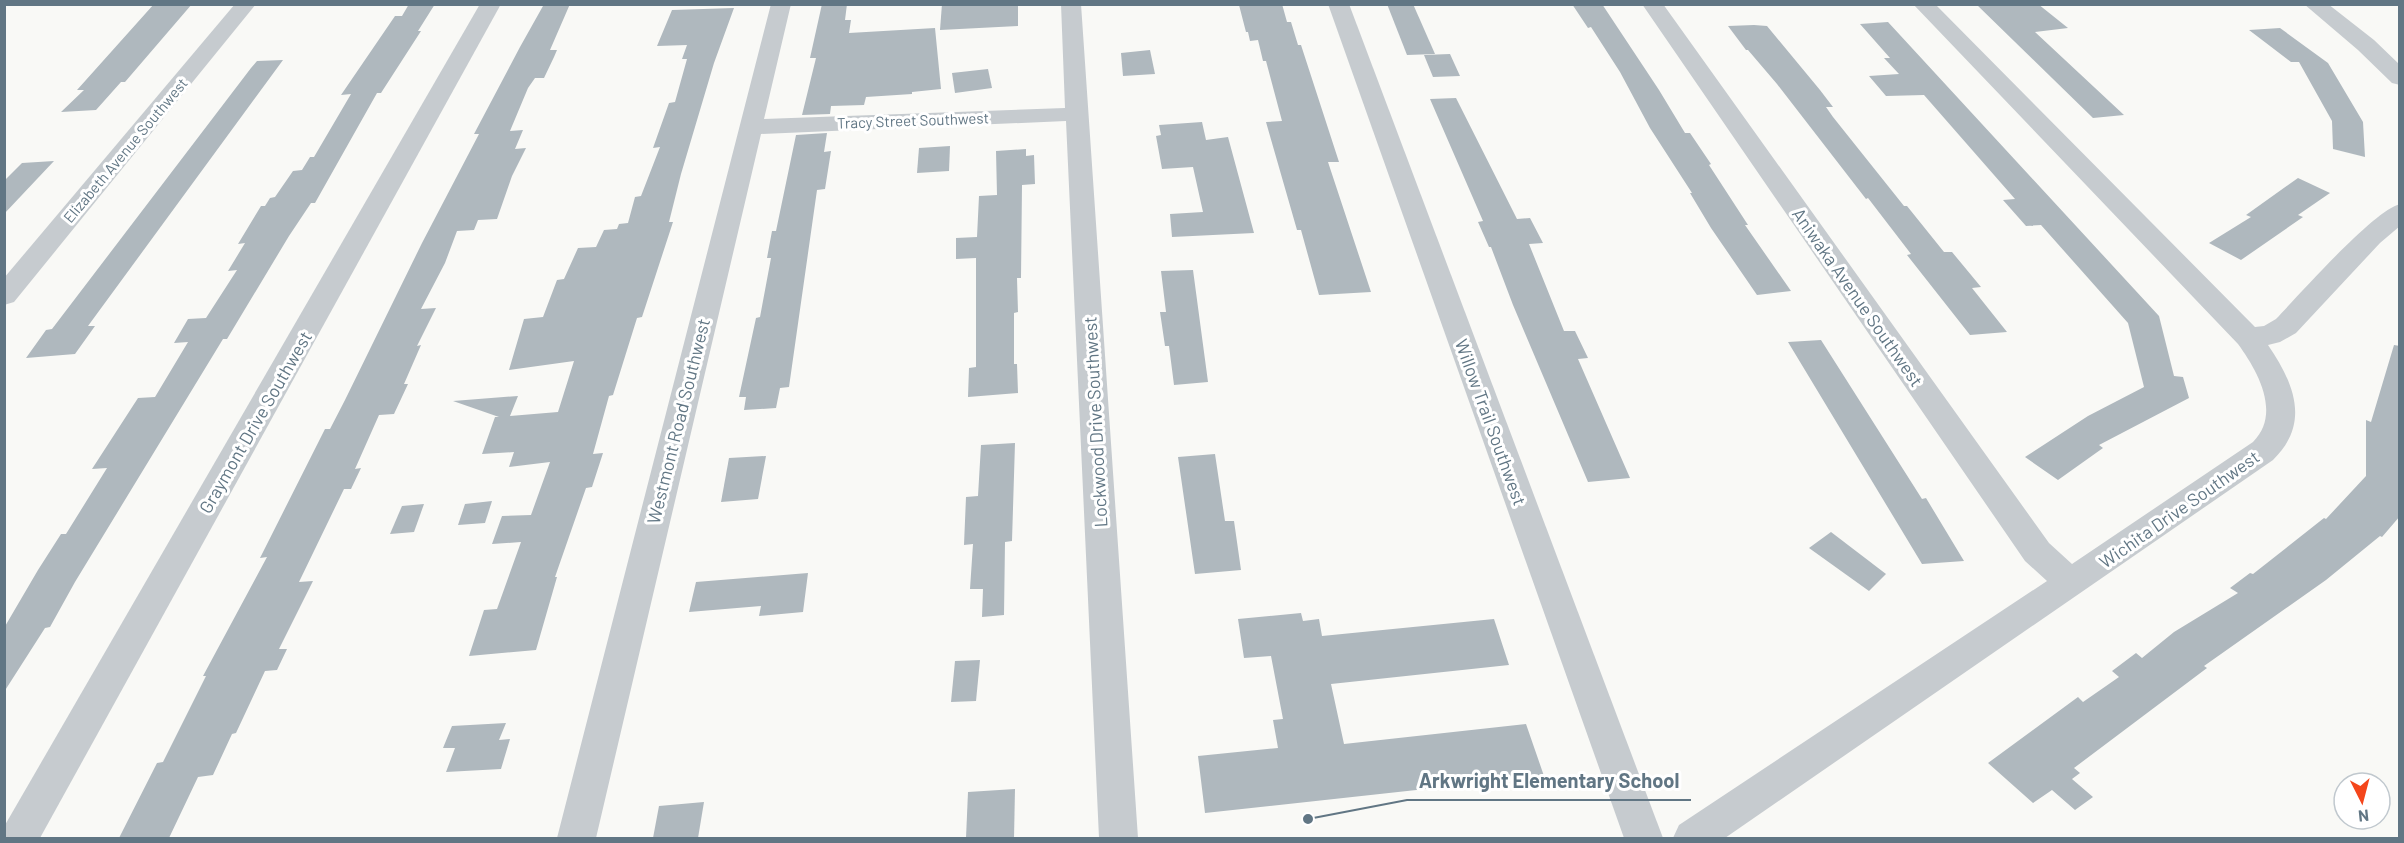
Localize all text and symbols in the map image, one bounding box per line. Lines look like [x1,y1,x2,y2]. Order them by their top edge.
street label: Elizabeth Avenue Southwest [59,74,191,226]
street label: Tracy Street Southwest [837,108,989,132]
street label: Aniwaka Avenue Southwest [1788,203,1928,391]
street label: Westmont Road Southwest [642,316,714,526]
street label: Lockwood Drive Southwest [1078,316,1112,528]
street label: Graymont Drive Southwest [194,327,316,517]
street label: Willow Trail Southwest [1451,336,1531,508]
street label: Wichita Drive Southwest [2095,445,2263,573]
callout: Arkwright Elementary School [1407,762,1691,800]
text: Arkwright Elementary School [1419,768,1679,792]
north arrow [2332,771,2392,831]
text: N [2357,806,2370,826]

